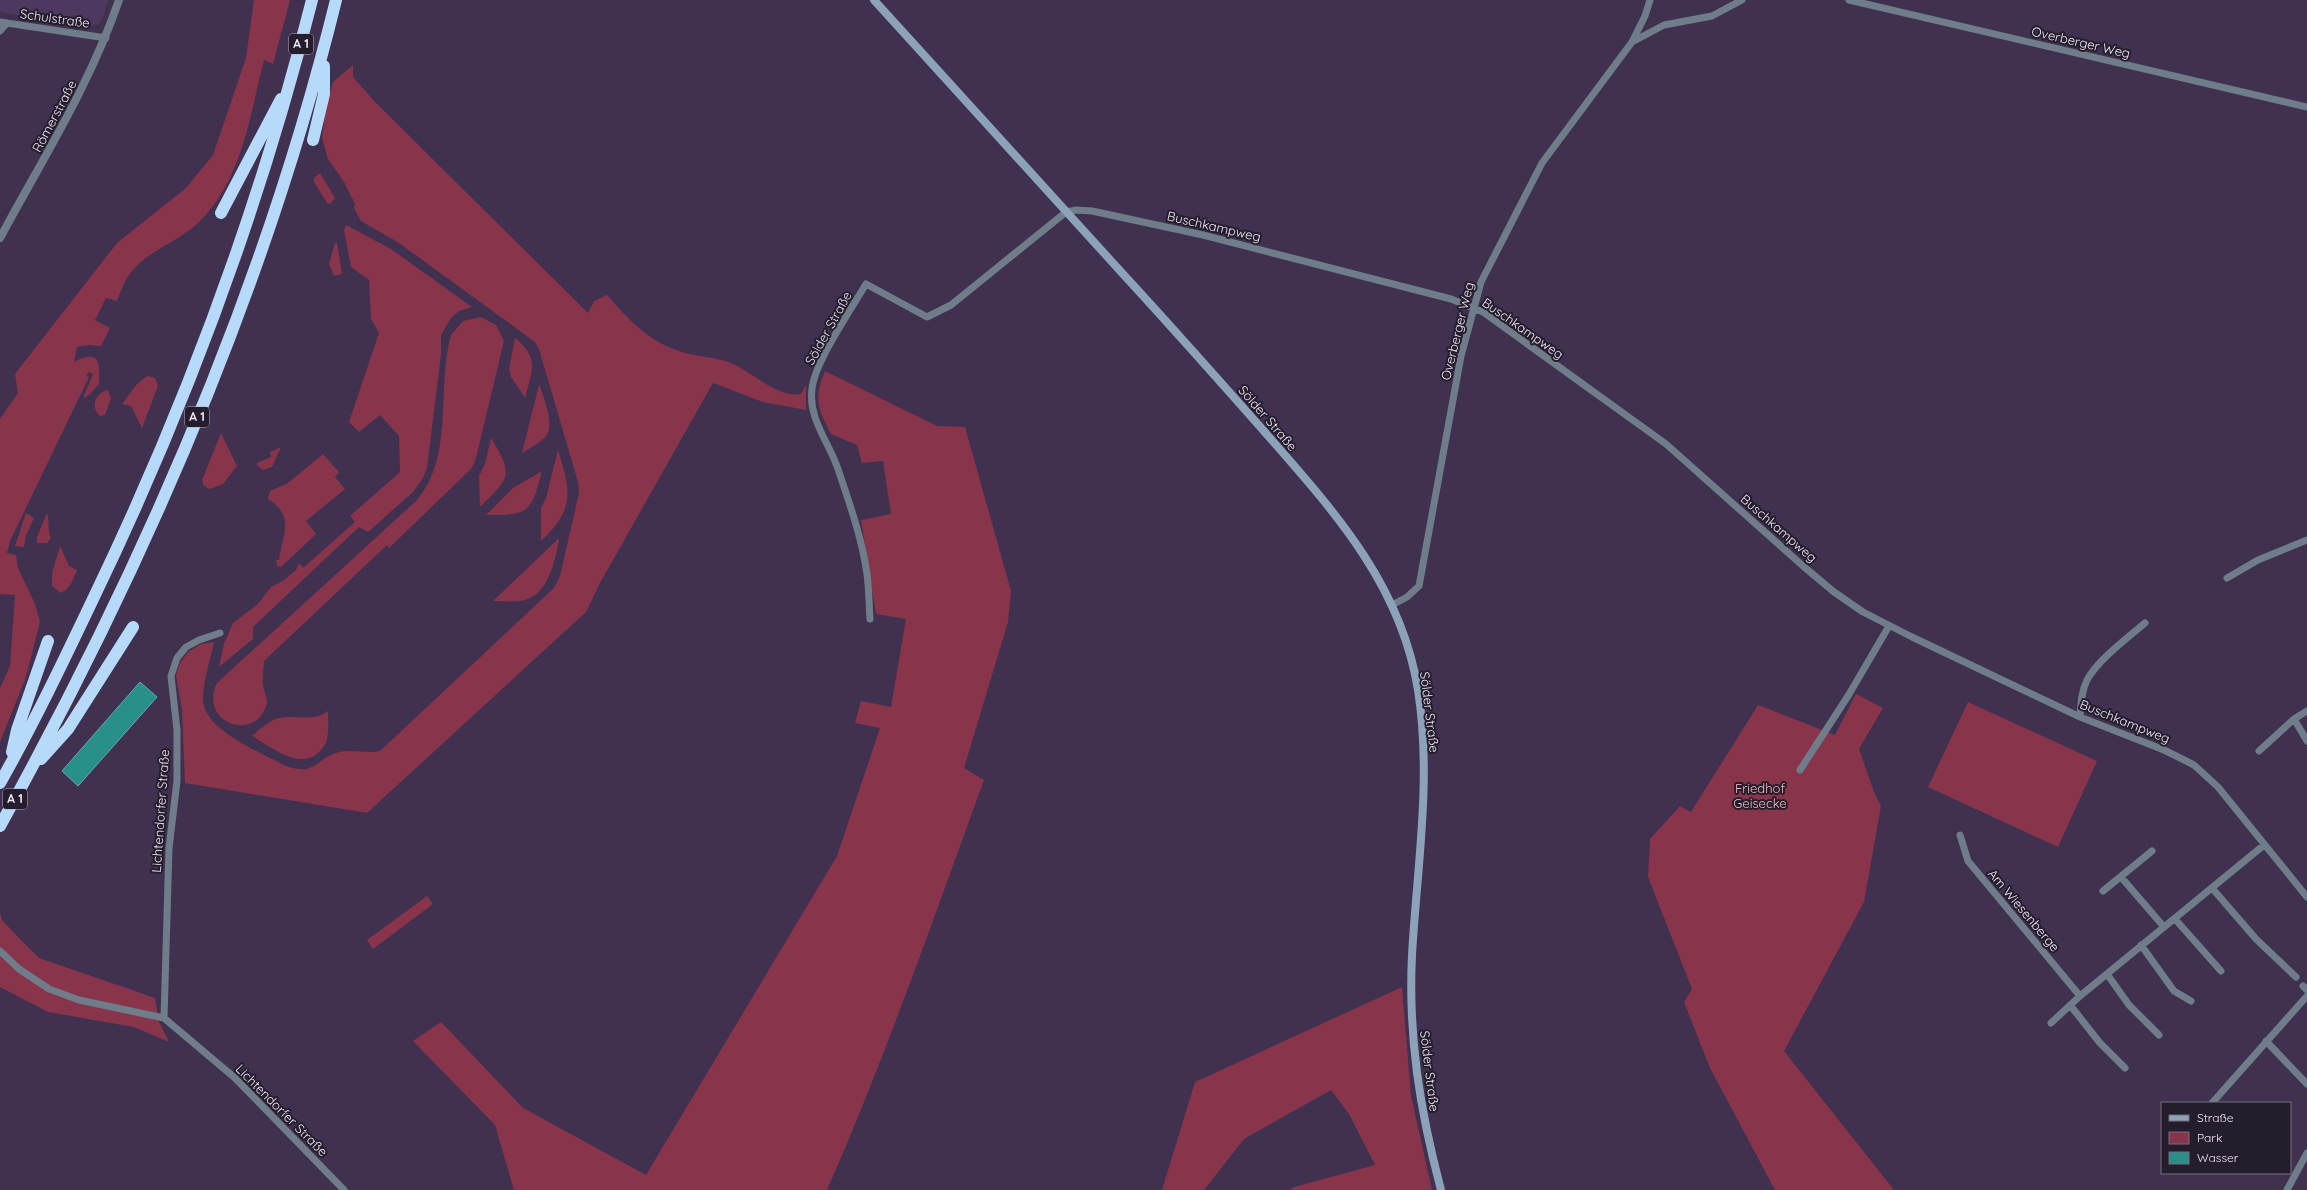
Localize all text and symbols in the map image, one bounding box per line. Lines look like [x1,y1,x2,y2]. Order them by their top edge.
street label: Schulstraße [19,5,91,31]
street label: Overberger Weg [2030,23,2132,61]
road number: A 1 [289,34,313,54]
street label: Römerstraße [28,77,80,155]
street label: Buschkampweg [1166,207,1262,245]
street label: Overberger Weg [1437,280,1477,382]
street label: Sölder Straße [801,288,855,368]
street label: Buschkampweg [1479,294,1567,362]
street label: Sölder Straße [1235,382,1301,454]
road number: A 1 [185,407,209,427]
street label: Buschkampweg [1738,491,1820,565]
street label: Sölder Straße [1417,671,1443,753]
street label: Buschkampweg [2078,696,2172,746]
street label: Lichtendorfer Straße [148,749,172,873]
park label: Friedhof Geisecke [1733,780,1787,811]
road number: A 1 [3,789,27,809]
street label: Am Wiesenberge [1985,866,2063,954]
street label: Sölder Straße [1417,1030,1443,1112]
street label: Lichtendorfer Straße [233,1061,331,1159]
legend [2161,1102,2291,1174]
text: Straße [2197,1110,2234,1125]
text: Park [2197,1130,2222,1145]
text: Wasser [2197,1150,2239,1165]

